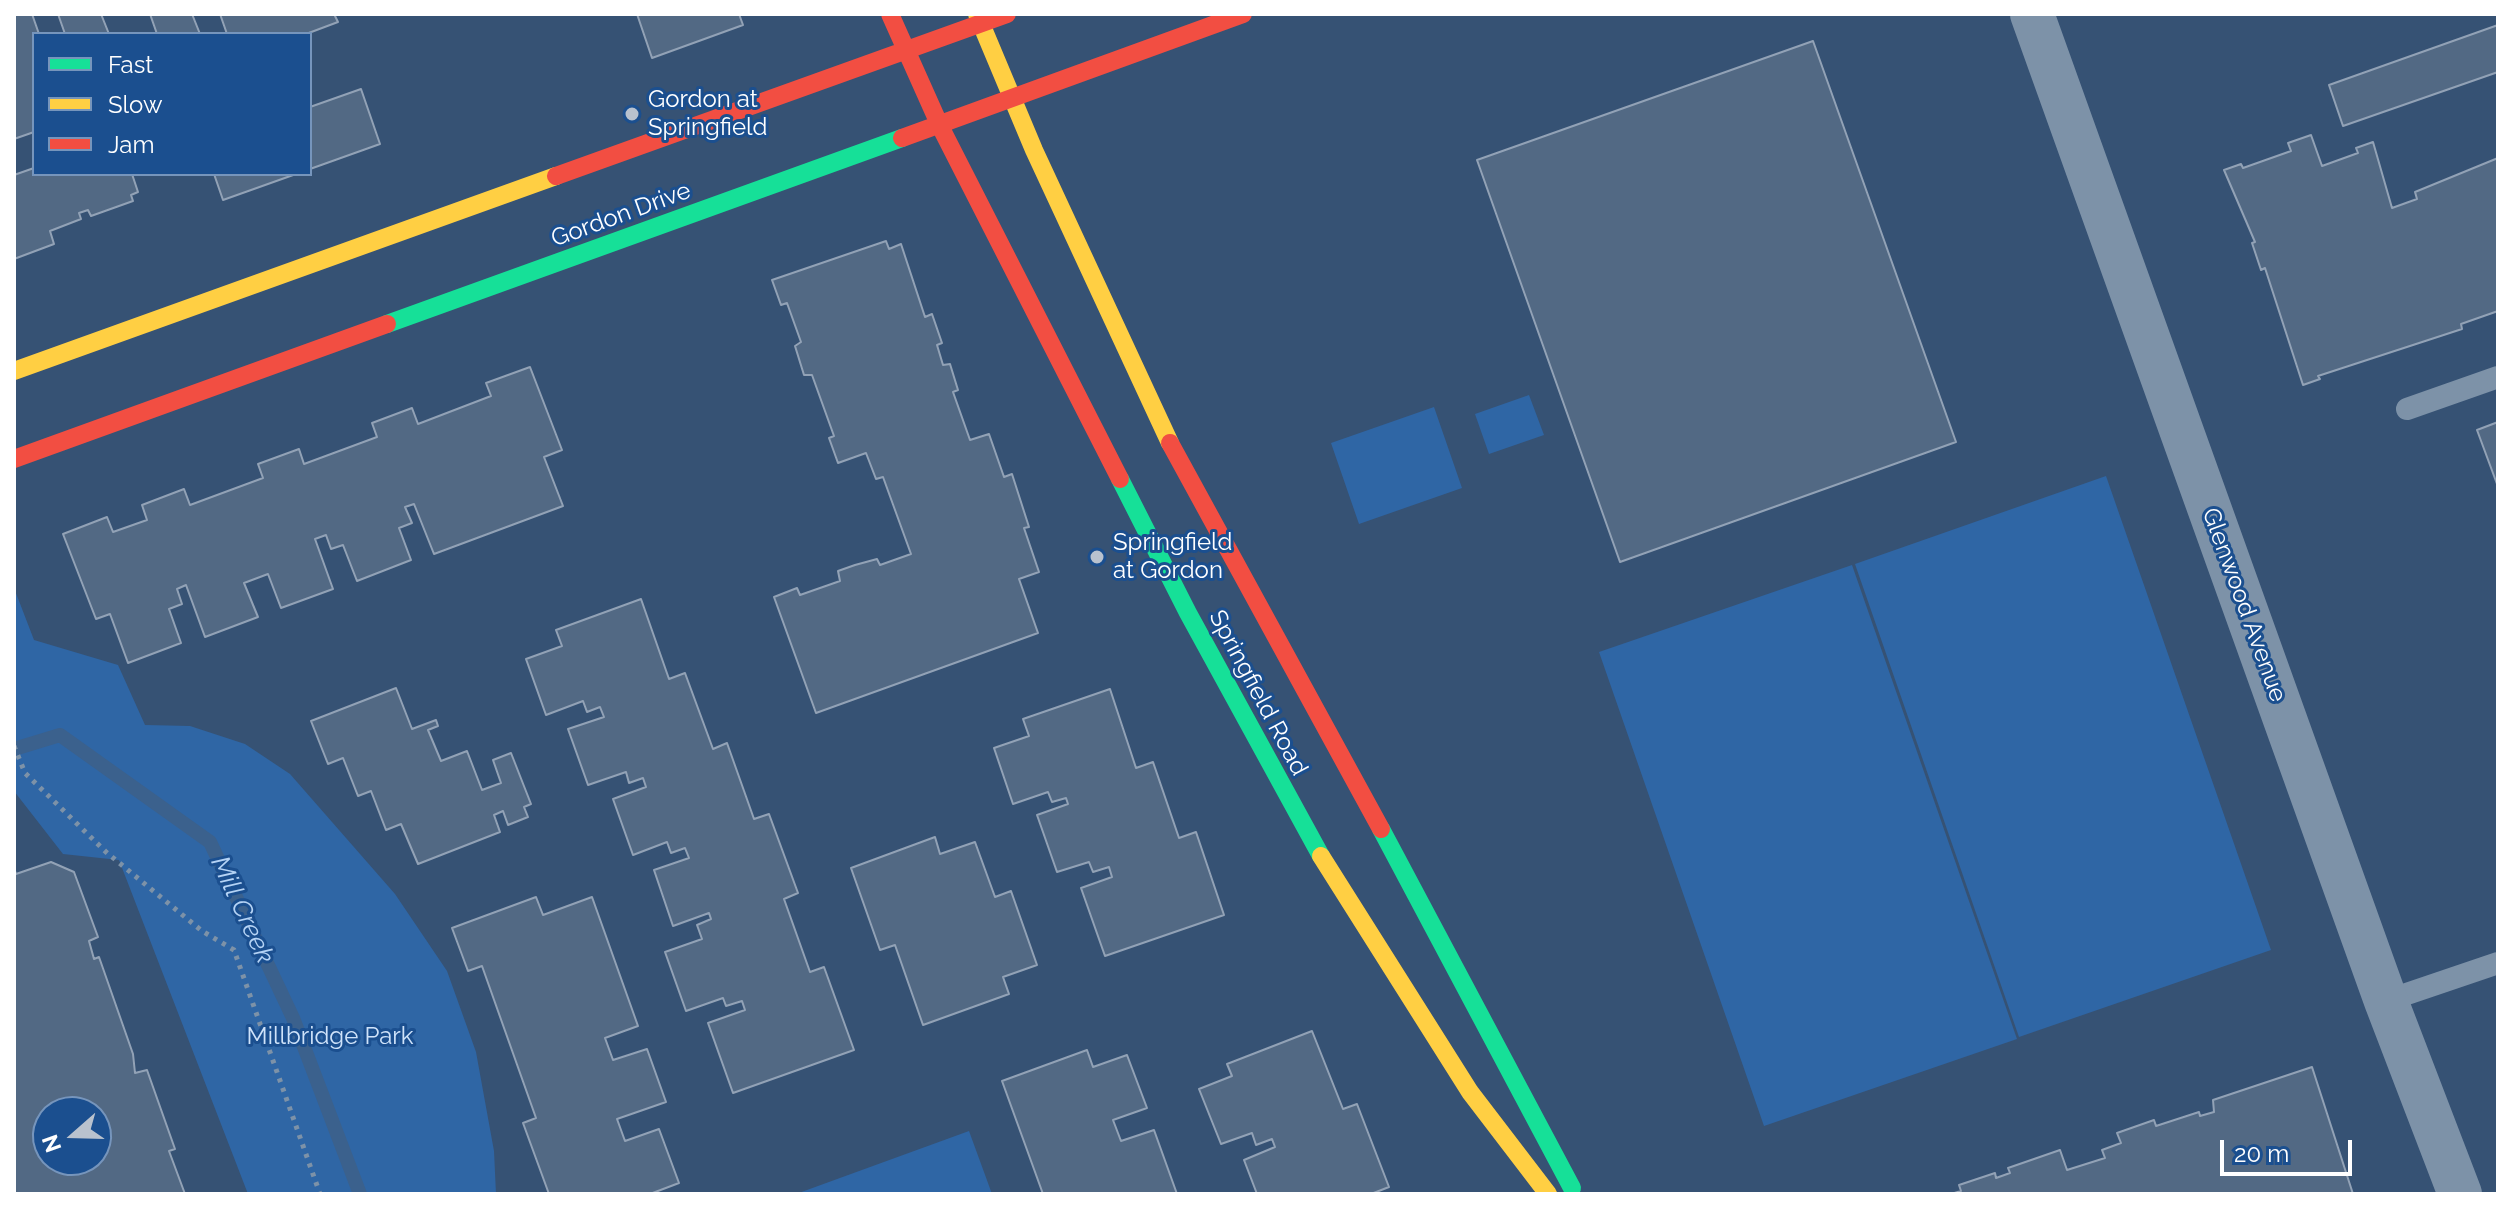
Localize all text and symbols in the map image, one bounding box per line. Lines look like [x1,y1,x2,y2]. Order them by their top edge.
legend [32,32,312,176]
text: Fast [108,50,153,79]
place label: Gordon at Springfield [648,86,767,142]
text: Slow [108,90,162,119]
marker: Gordon at Springfield [623,105,641,123]
text: Jam [108,130,154,159]
street label: Gordon Drive [547,176,695,254]
street label: Glenwood Avenue [2196,504,2292,706]
place label: Springfield at Gordon [1113,529,1232,585]
marker: Springfield at Gordon [1088,548,1106,566]
street label: Springfield Road [1202,605,1314,781]
water label: Mill Creek [204,851,280,969]
park label: Millbridge Park [247,1023,413,1051]
north arrow [32,1096,112,1176]
scale bar [2224,1124,2356,1174]
text: N [36,1131,66,1156]
text: 20 m [2234,1139,2289,1168]

